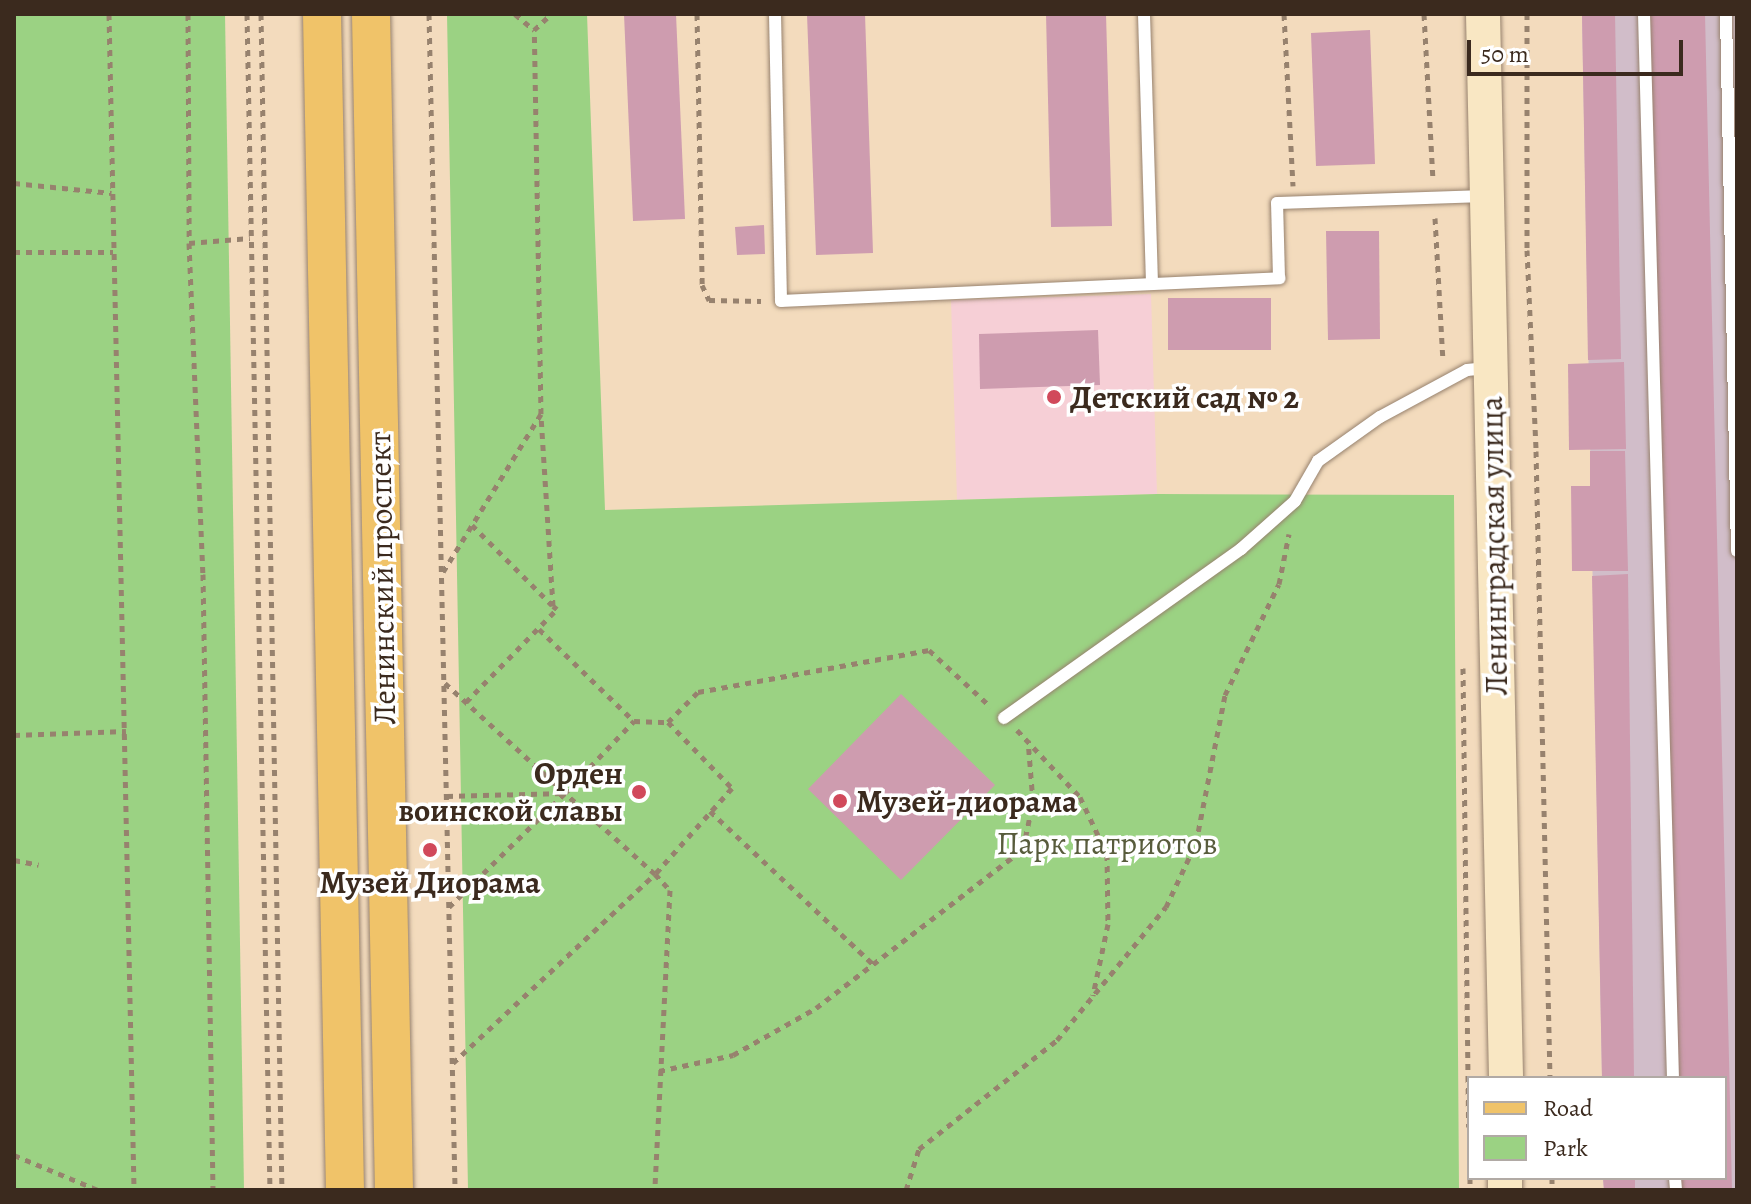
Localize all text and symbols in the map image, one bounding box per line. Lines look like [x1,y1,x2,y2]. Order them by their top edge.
scale bar [1471,24,1687,74]
text: 50 m [1481,38,1529,70]
place label: Детский сад № 2 [1070,378,1299,416]
marker: Детский сад № 2 [1045,388,1063,406]
street label: Ленинградская улица [1472,396,1516,696]
street label: Ленинский проспект [360,431,404,725]
place label: Орден воинской славы [398,755,623,830]
place label: Музей-диорама [856,782,1078,820]
marker: Орден воинской славы [630,783,648,801]
marker: Музей-диорама [831,792,849,810]
park label: Парк патриотов [996,824,1218,862]
marker: Музей Диорама [421,841,439,859]
place label: Музей Диорама [319,863,541,901]
legend [1467,1076,1727,1180]
text: Road [1543,1092,1593,1124]
text: Park [1543,1132,1588,1164]

